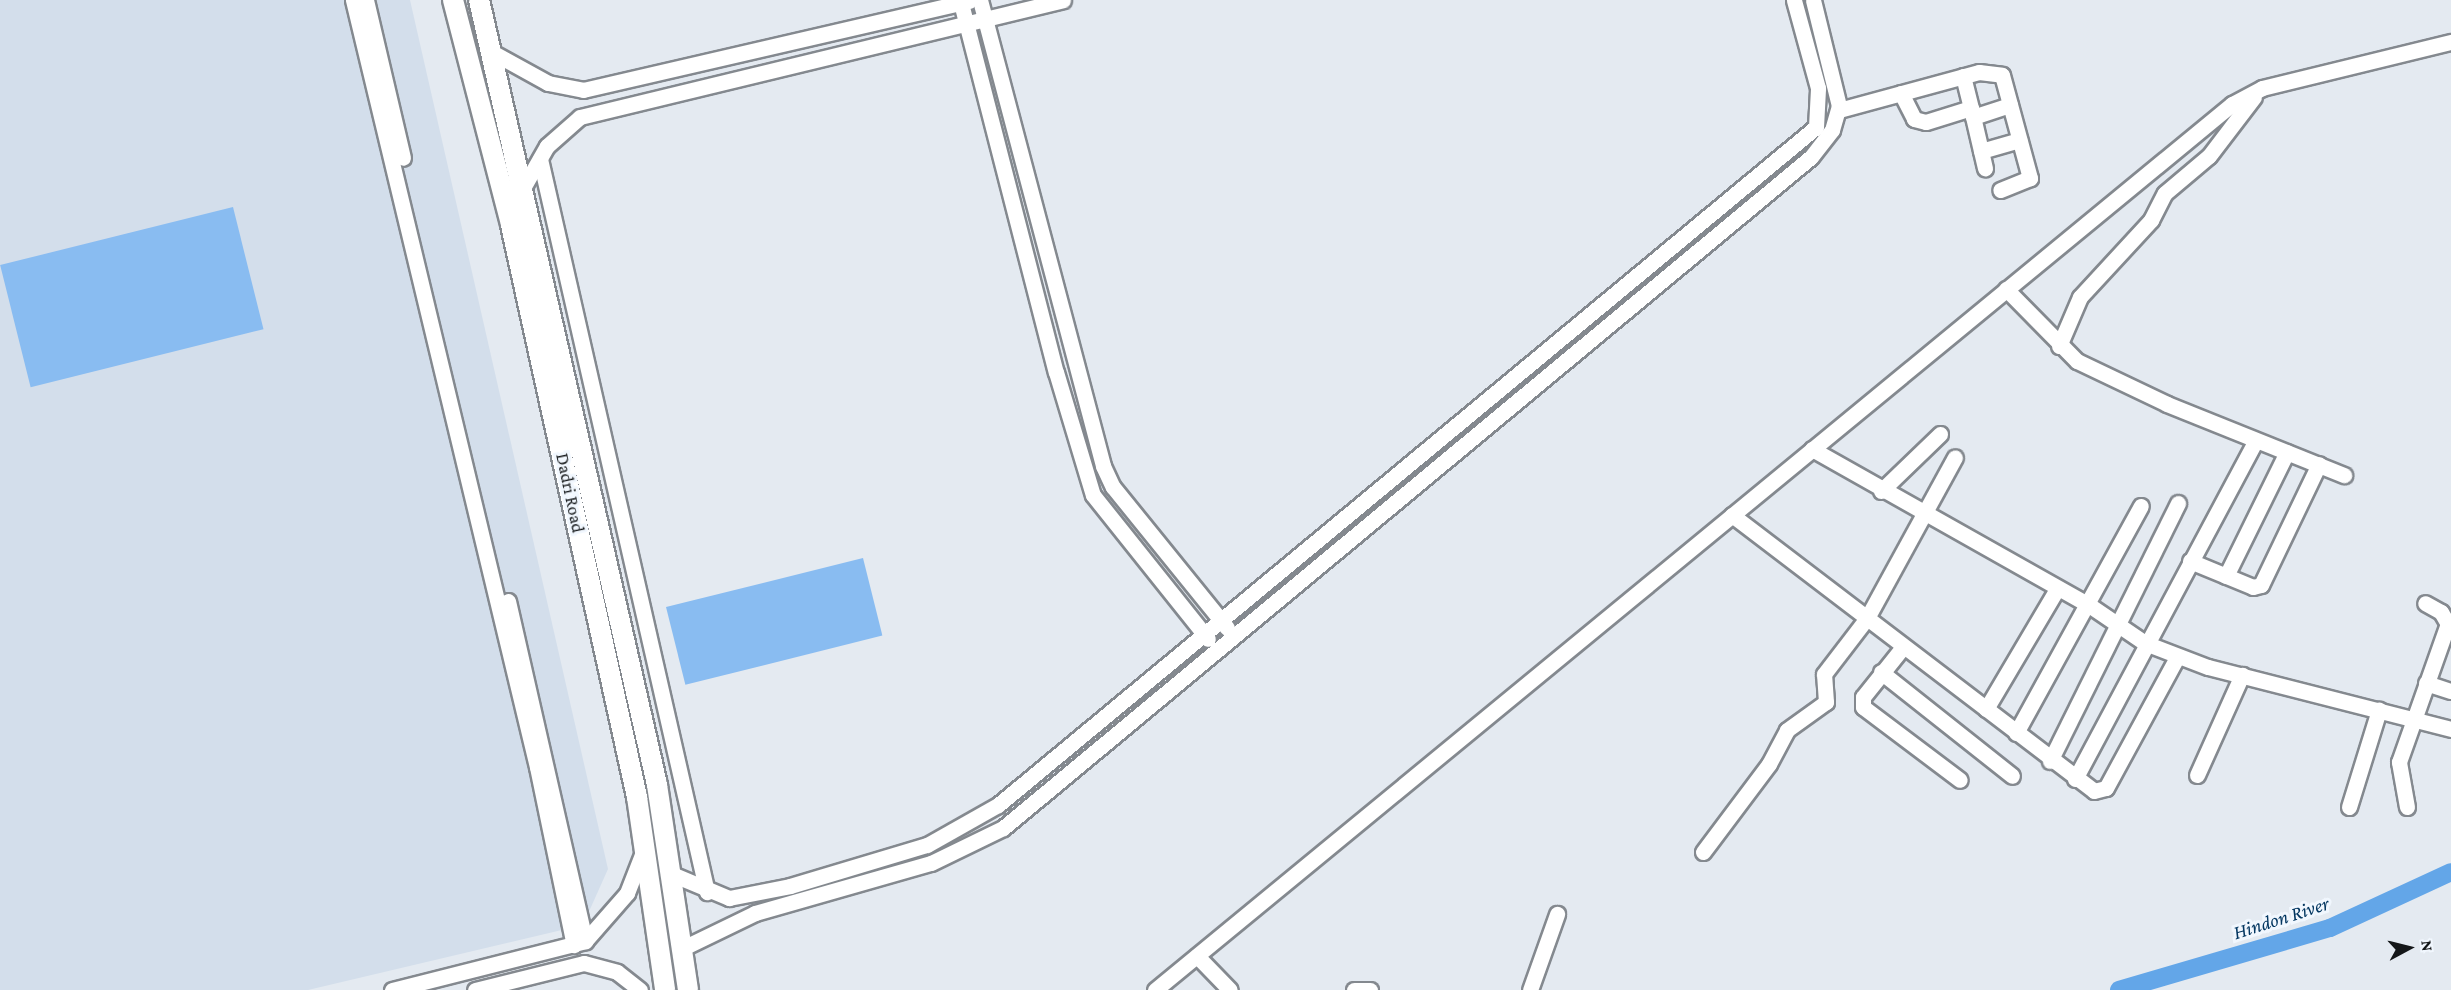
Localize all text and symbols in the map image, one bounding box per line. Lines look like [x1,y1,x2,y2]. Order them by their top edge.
street label: Dadri Road [551,451,589,535]
water label: Hindon River [2230,891,2332,945]
north arrow [2379,918,2439,978]
text: N [2418,939,2436,952]

